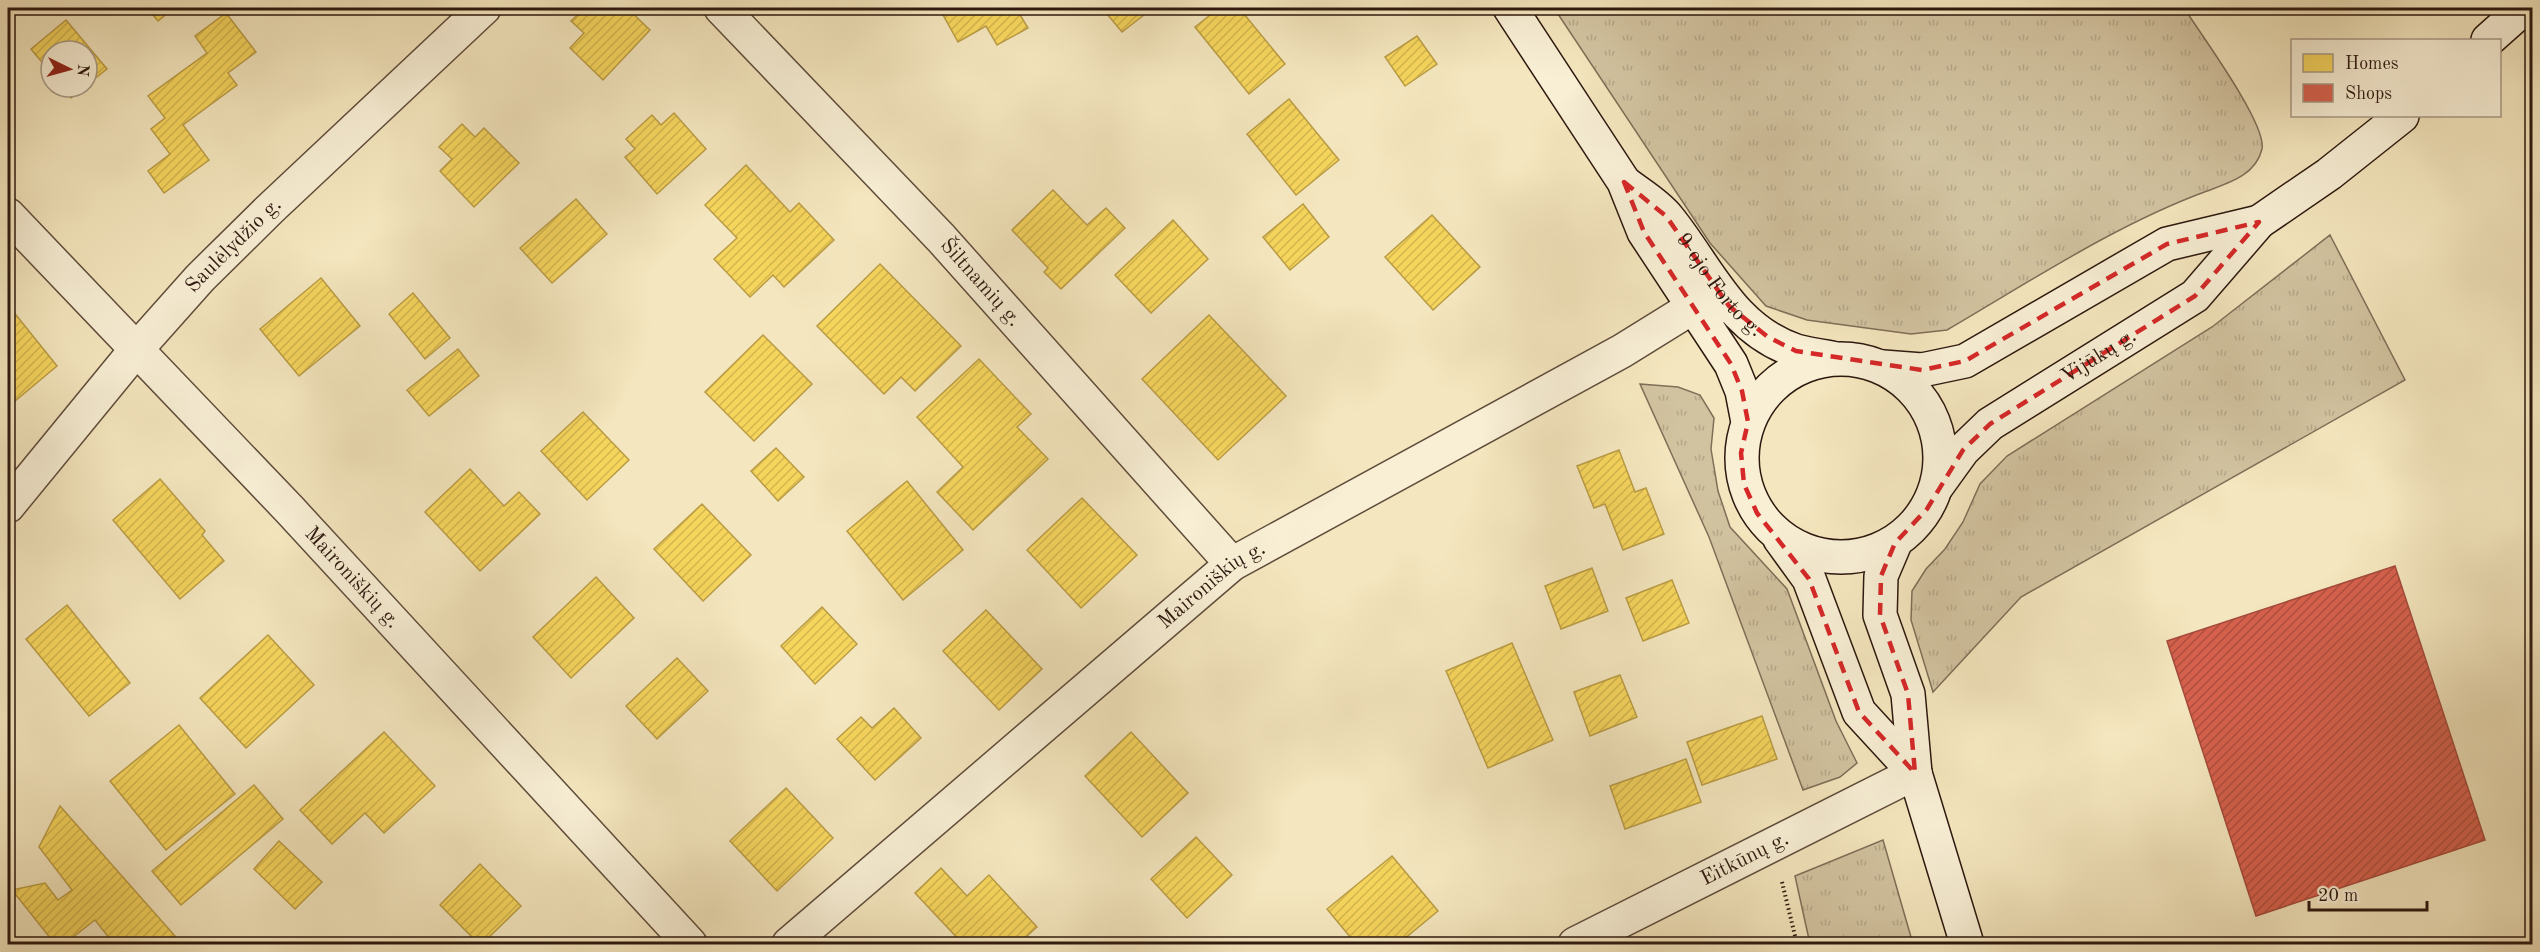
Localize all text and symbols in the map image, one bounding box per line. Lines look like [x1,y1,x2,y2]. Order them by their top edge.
north arrow [39,39,99,99]
legend [2291,39,2501,117]
text: Homes [2345,55,2399,73]
text: N [73,63,90,78]
text: Shops [2345,85,2392,103]
street label: Saulėlydžio g. [182,194,285,297]
street label: 9-ojo Forto g. [1672,229,1766,341]
street label: Šiltnamių g. [936,232,1025,331]
street label: Vijūkų g. [2057,325,2140,387]
street label: Maironiškių g. [301,523,404,632]
street label: Maironiškių g. [1154,537,1269,633]
street label: Eitkūnų g. [1697,828,1792,889]
scale bar [2309,874,2428,912]
text: 20 m [2318,887,2358,905]

